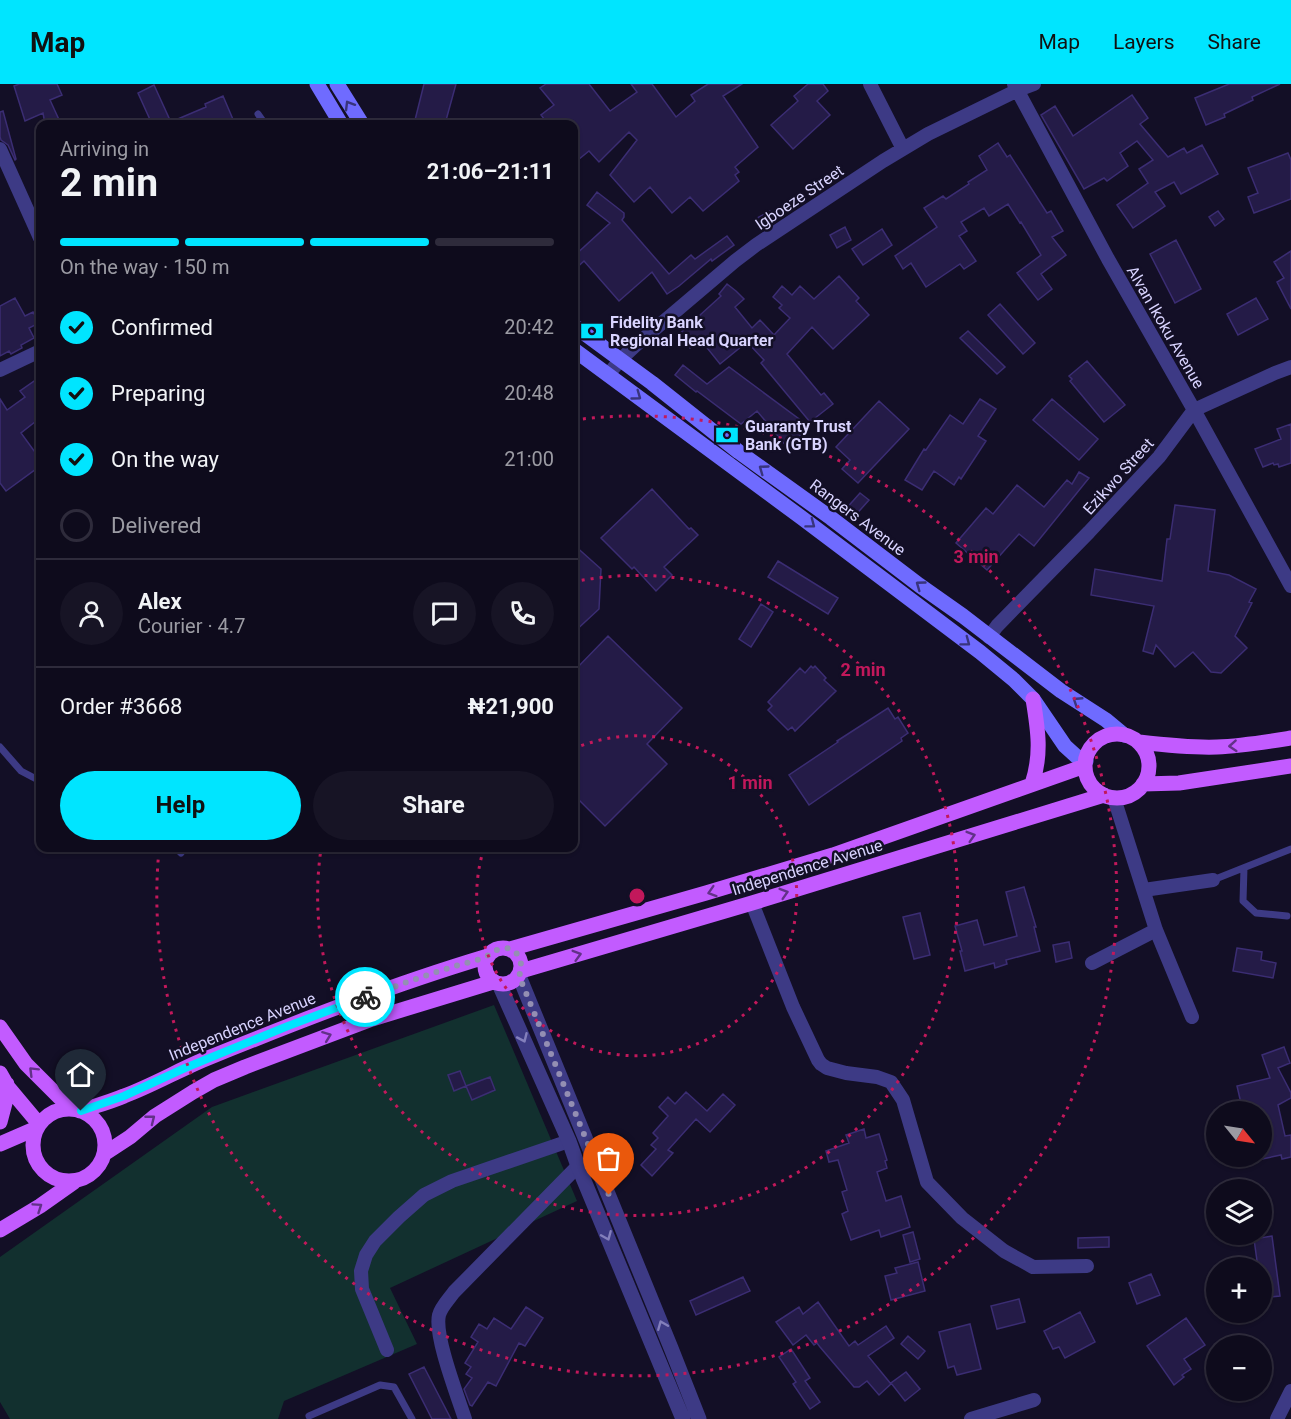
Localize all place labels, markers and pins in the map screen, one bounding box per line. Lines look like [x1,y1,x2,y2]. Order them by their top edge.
place label: Fidelity Bank Regional Head Quarter [610,313,773,350]
bank icon: Fidelity Bank Regional Head Quarter [579,318,605,344]
place label: Guaranty Trust Bank (GTB) [745,417,852,454]
bank icon: Guaranty Trust Bank (GTB) [714,422,740,448]
centre of rings [627,886,647,906]
pin [55,1049,106,1111]
pin [583,1133,634,1195]

